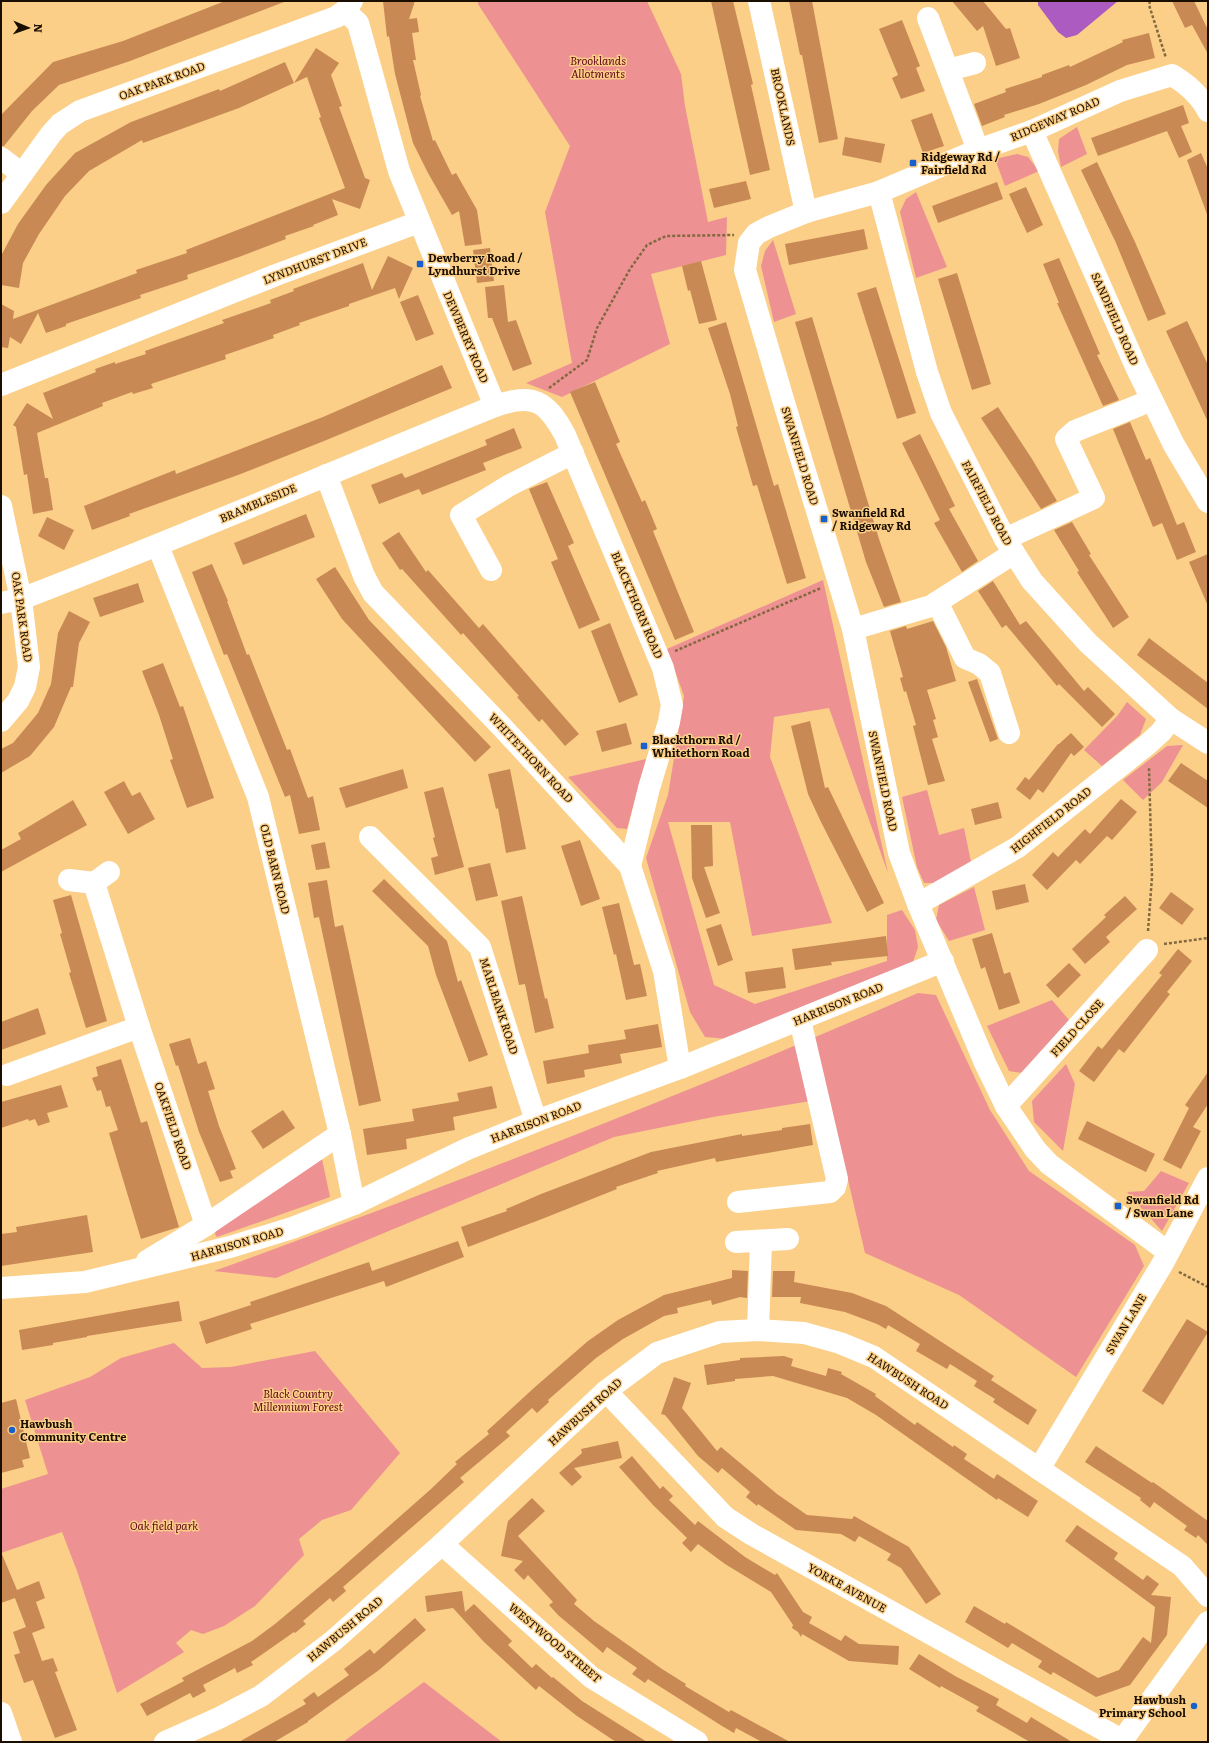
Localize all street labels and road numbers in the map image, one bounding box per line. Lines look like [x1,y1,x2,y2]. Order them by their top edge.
street label: OAK PARK ROAD [116,57,207,103]
street label: BROOKLANDS [768,66,800,147]
street label: RIDGEWAY ROAD [1007,92,1102,144]
street label: LYNDHURST DRIVE [260,233,369,287]
street label: SANDFIELD ROAD [1088,270,1144,367]
street label: DEWBERRY ROAD [440,288,494,385]
street label: SWANFIELD ROAD [778,404,824,507]
street label: FAIRFIELD ROAD [959,457,1017,548]
street label: BRAMBLESIDE [217,479,299,525]
street label: BLACKTHORN ROAD [608,549,668,661]
street label: OAK PARK ROAD [9,571,37,663]
street label: WHITETHORN ROAD [486,709,578,806]
street label: SWANFIELD ROAD [866,729,902,833]
street label: HIGHFIELD ROAD [1006,782,1094,856]
street label: OLD BARN ROAD [257,822,295,916]
street label: MARLBANK ROAD [477,955,523,1056]
street label: HARRISON ROAD [790,978,885,1028]
street label: FIELD CLOSE [1046,995,1106,1060]
street label: OAKFIELD ROAD [151,1080,196,1172]
street label: HARRISON ROAD [488,1096,583,1146]
street label: HARRISON ROAD [188,1222,285,1264]
street label: SWAN LANE [1101,1290,1150,1357]
street label: HAWBUSH ROAD [865,1348,952,1413]
street label: HAWBUSH ROAD [544,1374,625,1449]
street label: YORKE AVENUE [805,1559,890,1616]
street label: HAWBUSH ROAD [303,1592,386,1665]
street label: WESTWOOD STREET [506,1599,606,1686]

